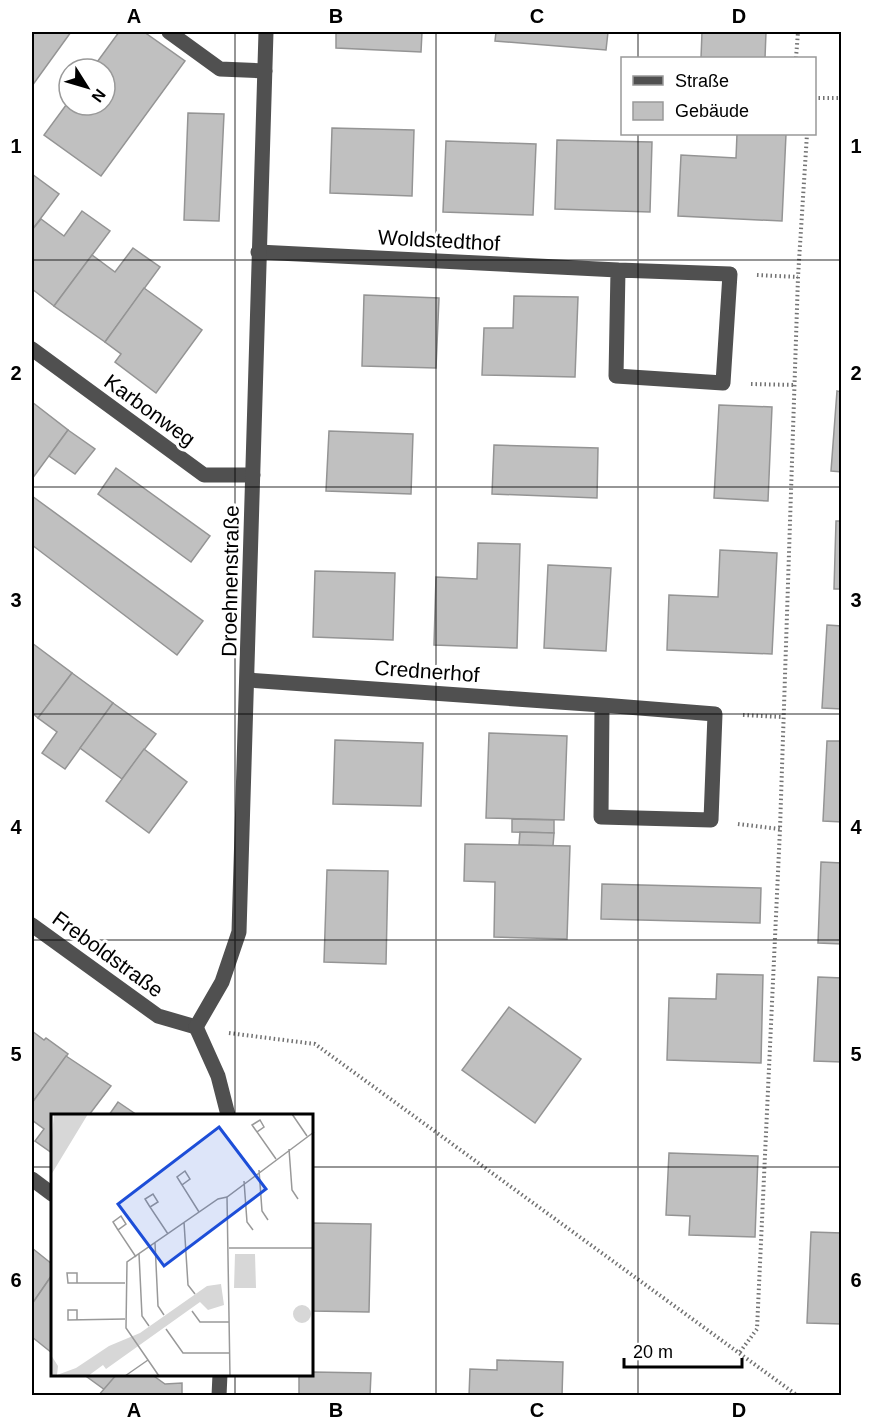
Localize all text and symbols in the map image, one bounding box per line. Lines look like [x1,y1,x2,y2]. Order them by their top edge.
text: A [127,5,141,27]
text: B [329,5,343,27]
text: C [530,5,544,27]
text: D [732,5,746,27]
north arrow [57,57,117,117]
legend [621,57,816,135]
text: Straße [675,71,729,91]
text: N [88,86,109,105]
text: Gebäude [675,101,749,121]
text: 1 [10,135,22,157]
text: 1 [850,135,862,157]
street label: Woldstedthof [377,225,501,255]
text: 2 [10,362,22,384]
text: 2 [850,362,862,384]
street label: Karbonweg [100,369,200,451]
street label: Droehnenstraße [217,505,243,657]
text: 3 [10,589,22,611]
text: 3 [850,589,862,611]
street label: Crednerhof [374,656,480,686]
text: 4 [10,816,22,838]
text: 4 [850,816,862,838]
street label: Freboldstraße [48,906,168,1002]
text: 5 [10,1043,22,1065]
text: 5 [850,1043,862,1065]
inset map [51,1114,314,1376]
text: 6 [10,1269,22,1291]
text: 6 [850,1269,862,1291]
scale bar [624,1331,742,1369]
text: 20 m [633,1342,673,1362]
text: A [127,1399,141,1421]
text: B [329,1399,343,1421]
text: C [530,1399,544,1421]
text: D [732,1399,746,1421]

